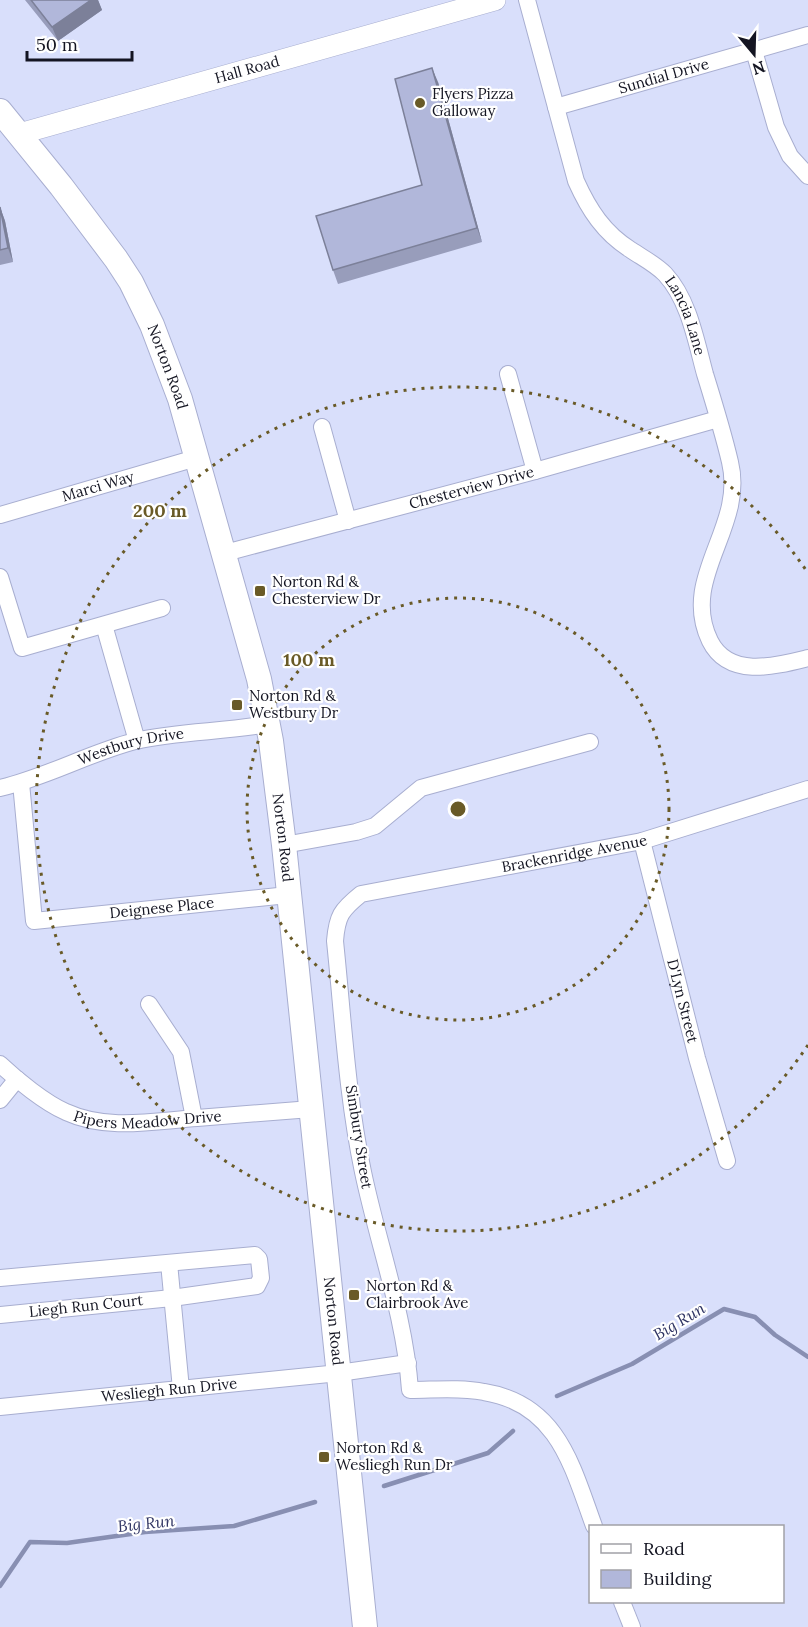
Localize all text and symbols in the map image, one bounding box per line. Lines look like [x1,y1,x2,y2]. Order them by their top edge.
scale bar [27,24,132,62]
north arrow [724,24,784,84]
text: 50 m [36,33,78,56]
street label: Hall Road [212,51,282,87]
street label: Sundial Drive [616,54,711,98]
text: N [750,57,768,80]
place label: Flyers Pizza Galloway [432,84,514,120]
marker: Flyers Pizza Galloway [413,96,427,110]
street label: Lancia Lane [661,272,710,357]
street label: Norton Road [144,321,192,411]
street label: Chesterview Drive [407,462,536,513]
street label: Marci Way [60,467,136,505]
text: 200 m [133,499,187,522]
place label: Norton Rd & Chesterview Dr [272,572,381,608]
marker: Norton Rd & Chesterview Dr [253,584,267,598]
text: 100 m [283,648,335,671]
place label: Norton Rd & Westbury Dr [249,686,339,722]
marker: Norton Rd & Westbury Dr [230,698,244,712]
street label: Westbury Drive [75,724,185,769]
street label: Norton Road [269,792,298,883]
centre of rings [448,799,468,819]
street label: Brackenridge Avenue [500,830,649,876]
street label: Deignese Place [108,893,215,922]
street label: D'Lyn Street [663,957,703,1045]
street label: Simbury Street [342,1084,377,1190]
street label: Pipers Meadow Drive [71,1106,222,1132]
street label: Norton Road [320,1276,348,1366]
place label: Norton Rd & Clairbrook Ave [366,1276,468,1312]
marker: Norton Rd & Clairbrook Ave [347,1288,361,1302]
street label: Liegh Run Court [28,1290,144,1321]
water label: Big Run [649,1298,709,1344]
street label: Wesliegh Run Drive [100,1373,238,1406]
place label: Norton Rd & Wesliegh Run Dr [336,1438,453,1474]
marker: Norton Rd & Wesliegh Run Dr [317,1450,331,1464]
water label: Big Run [117,1510,175,1536]
legend [589,1525,784,1603]
text: Road [643,1537,685,1560]
text: Building [643,1567,713,1590]

